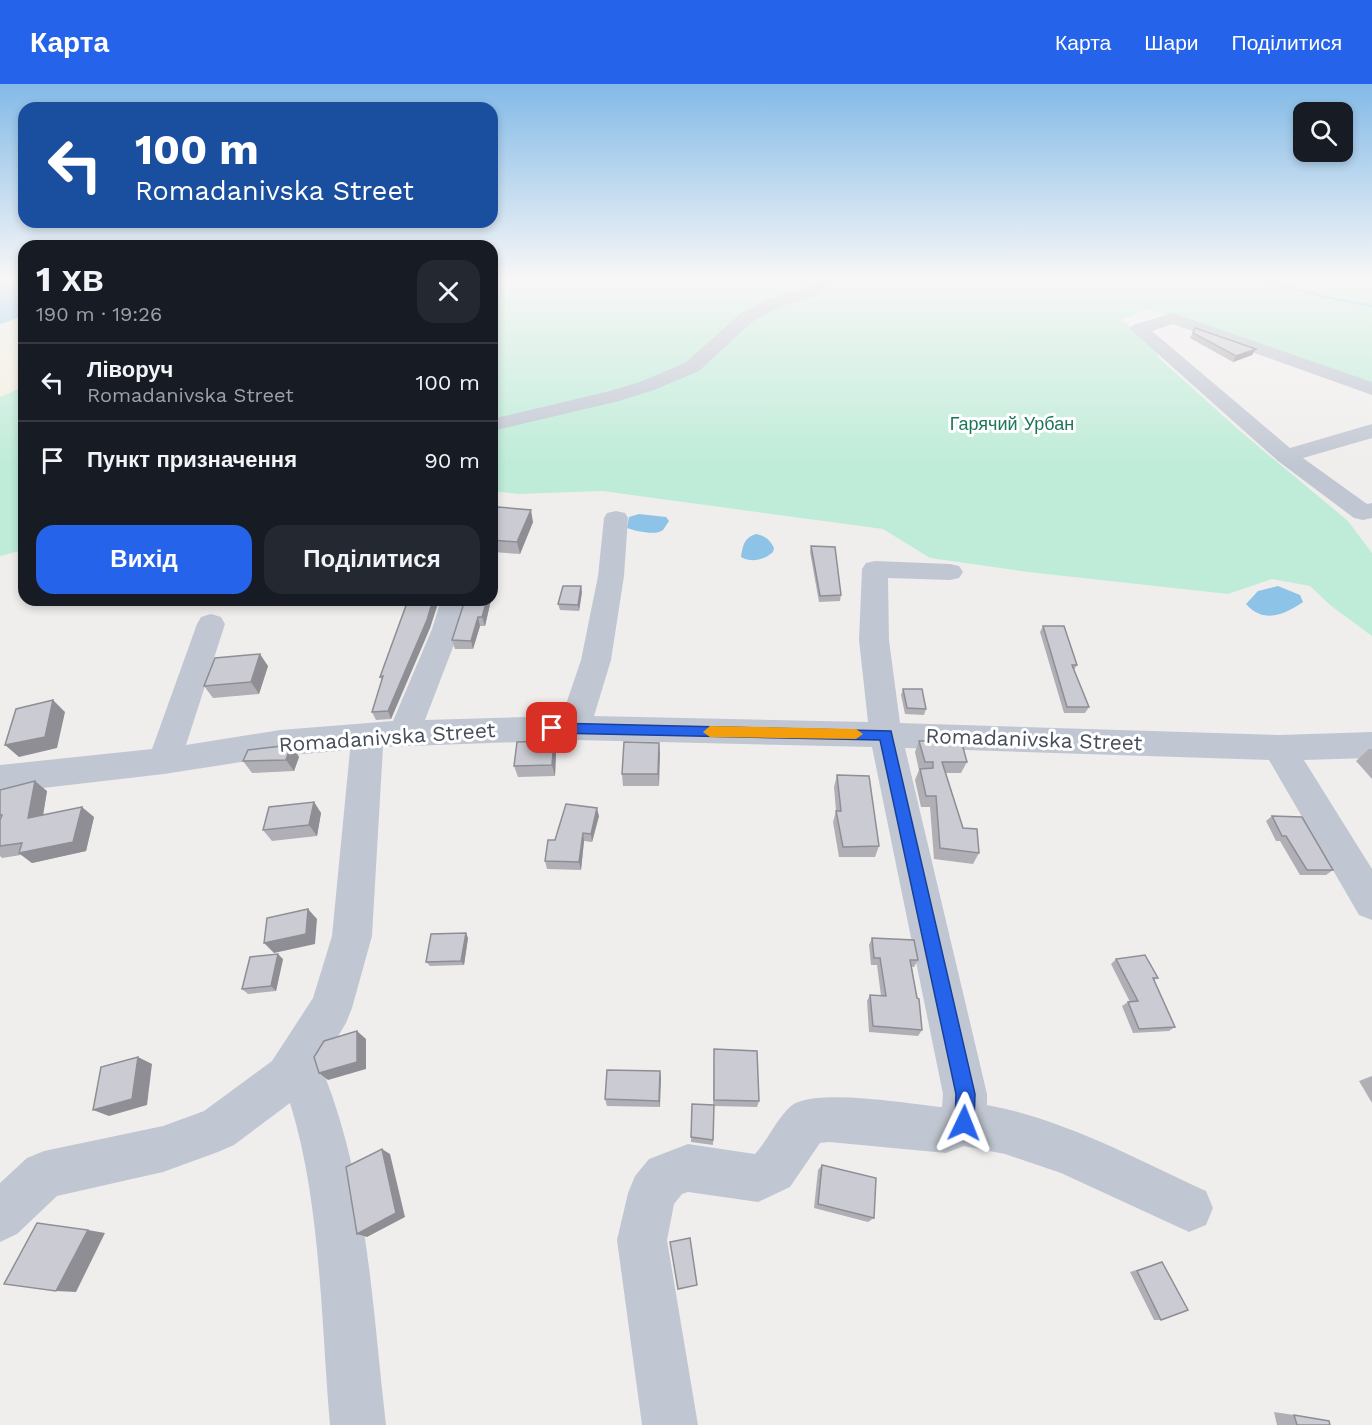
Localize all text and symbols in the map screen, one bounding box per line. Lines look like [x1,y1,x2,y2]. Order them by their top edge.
text: Карта [30,26,109,59]
text: Карта [1055,30,1111,55]
text: Шари [1144,30,1199,55]
text: Поділитися [1232,30,1342,55]
map controls [1293,102,1353,162]
button: search [1293,102,1353,162]
text: 100 m [135,125,259,174]
icon: left [36,126,114,204]
text: Romadanivska Street [135,175,414,207]
text: 1 хв [36,258,104,300]
button: close [417,260,480,323]
text: 190 m · 19:26 [36,302,162,326]
text: Ліворуч [87,357,173,382]
icon: left [36,366,69,399]
text: 100 m [416,370,480,395]
text: Romadanivska Street [87,383,294,407]
park label: Гарячий Урбан [950,413,1074,434]
icon: arrive [36,444,69,477]
text: Пункт призначення [87,447,297,472]
text: 90 m [424,448,480,473]
button: Вихід [36,525,252,594]
button: Поділитися [264,525,480,594]
pin [526,702,577,753]
icon: arrive [535,711,568,744]
street label: Romadanivska Street [278,717,496,757]
street label: Romadanivska Street [925,723,1143,755]
position arrow [932,1091,996,1155]

